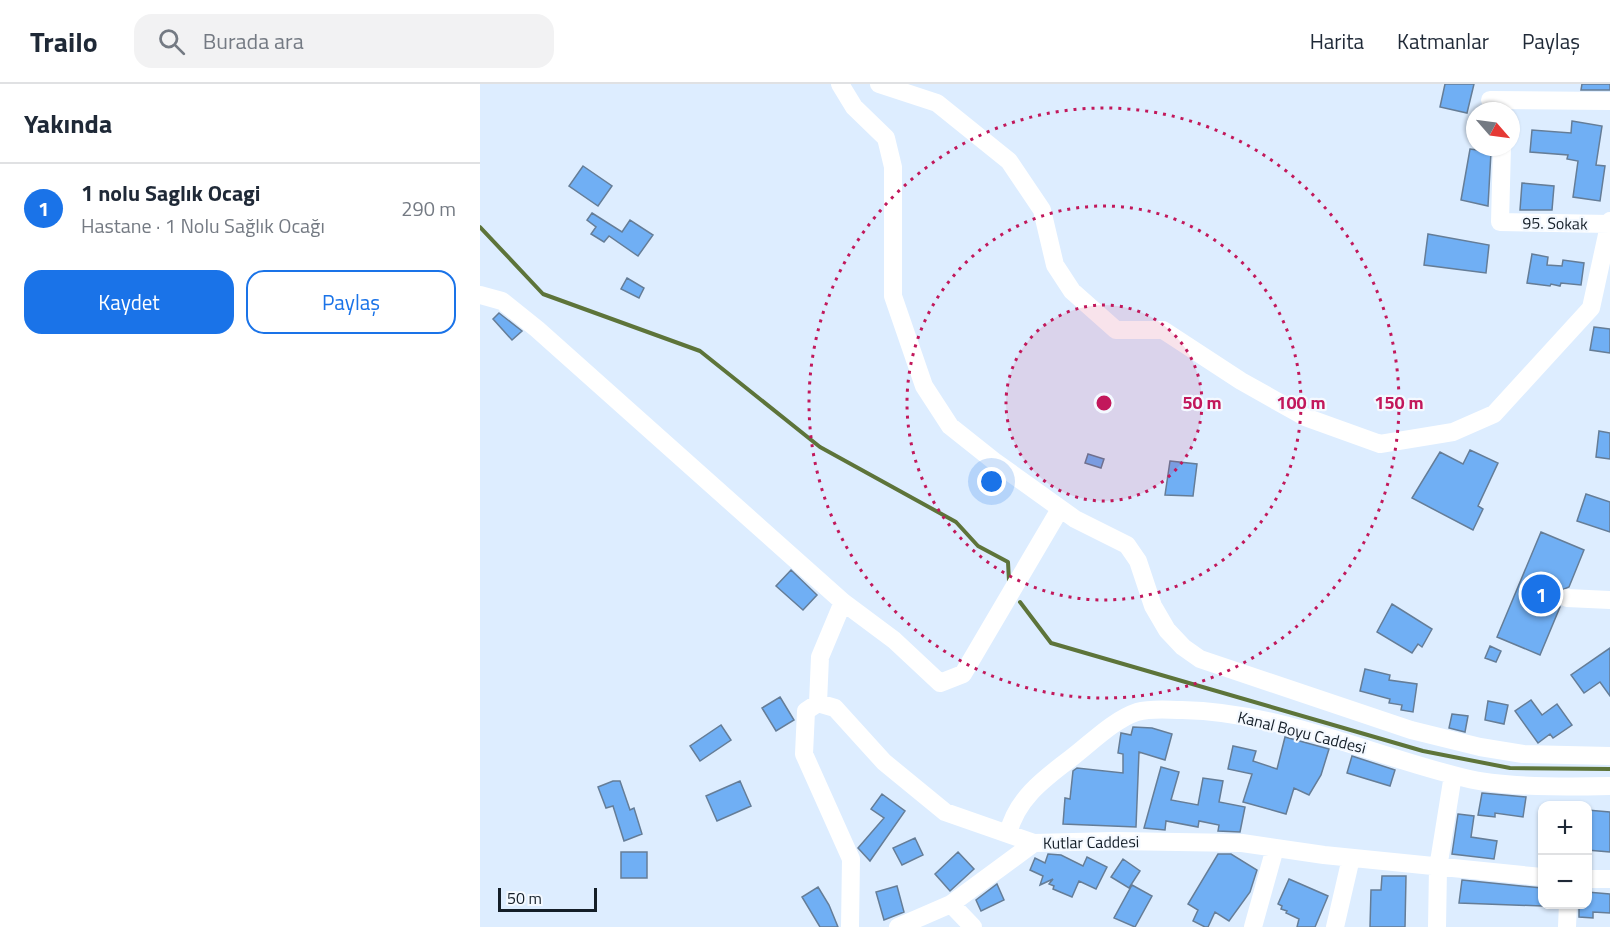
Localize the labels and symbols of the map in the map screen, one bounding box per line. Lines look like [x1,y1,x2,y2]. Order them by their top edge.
north arrow [1466,102,1520,156]
street label: 95. Sokak [1522,210,1588,236]
text: 50 m [1182,389,1222,416]
text: 100 m [1276,389,1326,416]
text: 150 m [1374,389,1424,416]
centre of rings [1094,393,1114,413]
your location [977,467,1006,496]
pin: 1 [1522,572,1560,616]
street label: Kanal Boyu Caddesi [1235,704,1369,760]
street label: Kutlar Caddesi [1043,829,1139,855]
scale bar [498,885,597,912]

